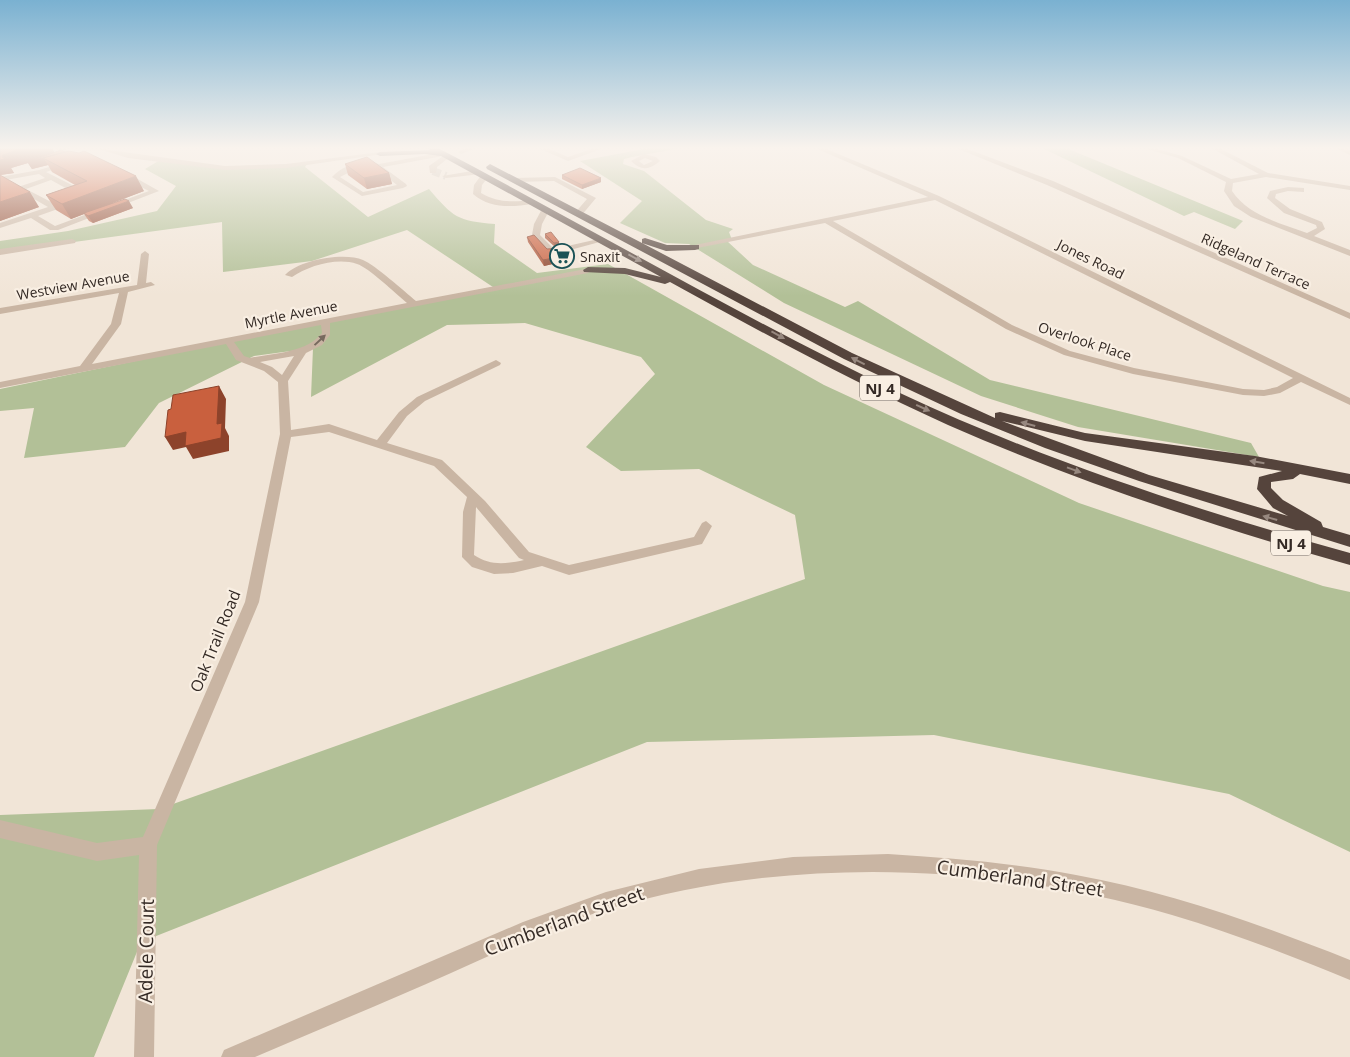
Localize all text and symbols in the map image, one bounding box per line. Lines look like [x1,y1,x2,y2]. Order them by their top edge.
street label: Ridgeland Terrace [1198,228,1314,294]
street label: Jones Road [1053,234,1128,283]
supermarket icon: Snaxit [549,243,575,269]
place label: Snaxit [580,247,620,266]
one-way arrow [628,254,643,262]
street label: Westview Avenue [15,266,131,304]
street label: Myrtle Avenue [243,296,339,332]
street label: Overlook Place [1036,317,1134,365]
one-way arrow [771,331,786,339]
one-way arrow [313,334,325,346]
one-way arrow [850,357,865,365]
road number: NJ 4 [860,376,900,400]
one-way arrow [916,405,930,413]
one-way arrow [1021,419,1036,427]
one-way arrow [1249,458,1265,466]
one-way arrow [1066,467,1081,474]
one-way arrow [1263,514,1278,522]
road number: NJ 4 [1271,530,1311,556]
street label: Oak Trail Road [184,587,246,695]
street label: Cumberland Street [935,853,1105,903]
street label: Cumberland Street [481,880,648,962]
street label: Adele Court [132,898,160,1003]

